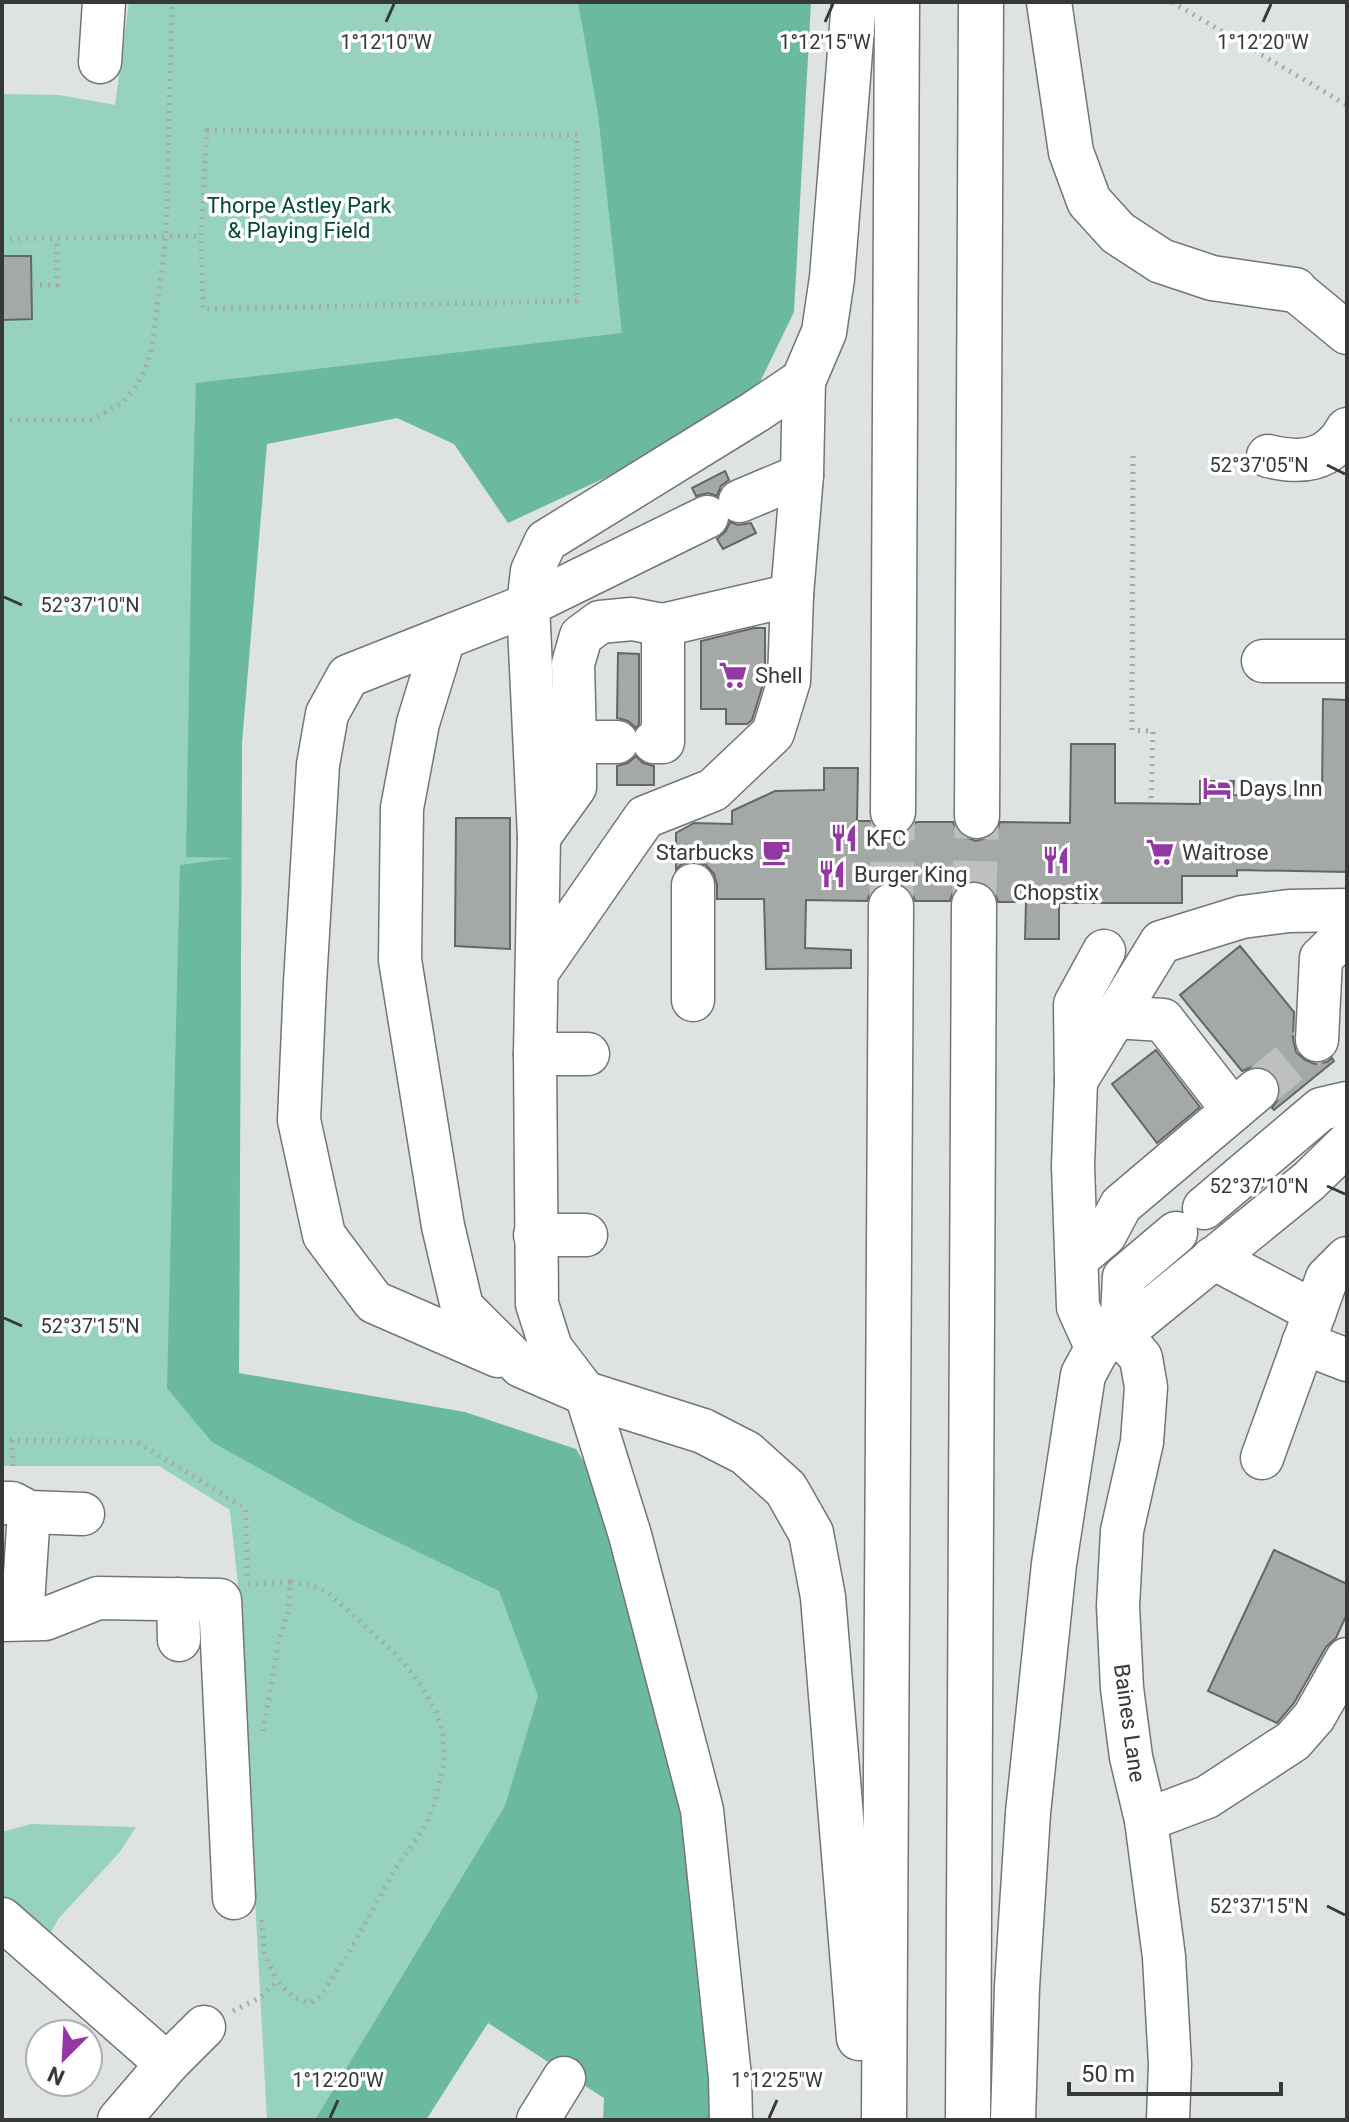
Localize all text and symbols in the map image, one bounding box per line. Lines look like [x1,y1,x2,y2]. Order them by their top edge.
text: 1°12'10"W [340,30,432,54]
text: 1°12'15"W [779,30,871,54]
text: 1°12'20"W [1217,30,1309,54]
park label: Thorpe Astley Park & Playing Field [207,193,392,243]
text: 52°37'05"N [1209,453,1309,477]
text: 52°37'10"N [40,593,140,617]
supermarket icon: Shell [718,660,748,690]
place label: Shell [755,663,803,688]
hotel icon: Days Inn [1202,773,1232,803]
place label: Days Inn [1239,776,1323,801]
restaurant icon: KFC [829,823,859,853]
place label: KFC [866,826,906,851]
cafe icon: Starbucks [761,837,791,867]
supermarket icon: Waitrose [1145,837,1175,867]
place label: Starbucks [656,840,754,865]
place label: Waitrose [1182,840,1269,865]
restaurant icon: Chopstix [1041,845,1071,875]
restaurant icon: Burger King [817,859,847,889]
place label: Burger King [854,862,968,887]
place label: Chopstix [1013,880,1099,905]
text: 52°37'10"N [1209,1174,1309,1198]
text: 52°37'15"N [40,1314,140,1338]
street label: Baines Lane [1109,1662,1150,1784]
text: 52°37'15"N [1209,1894,1309,1918]
north arrow [24,2018,104,2098]
scale bar [1069,2046,1281,2096]
text: 50 m [1081,2060,1135,2088]
text: N [44,2061,68,2090]
text: 1°12'20"W [292,2068,384,2092]
text: 1°12'25"W [731,2068,823,2092]

